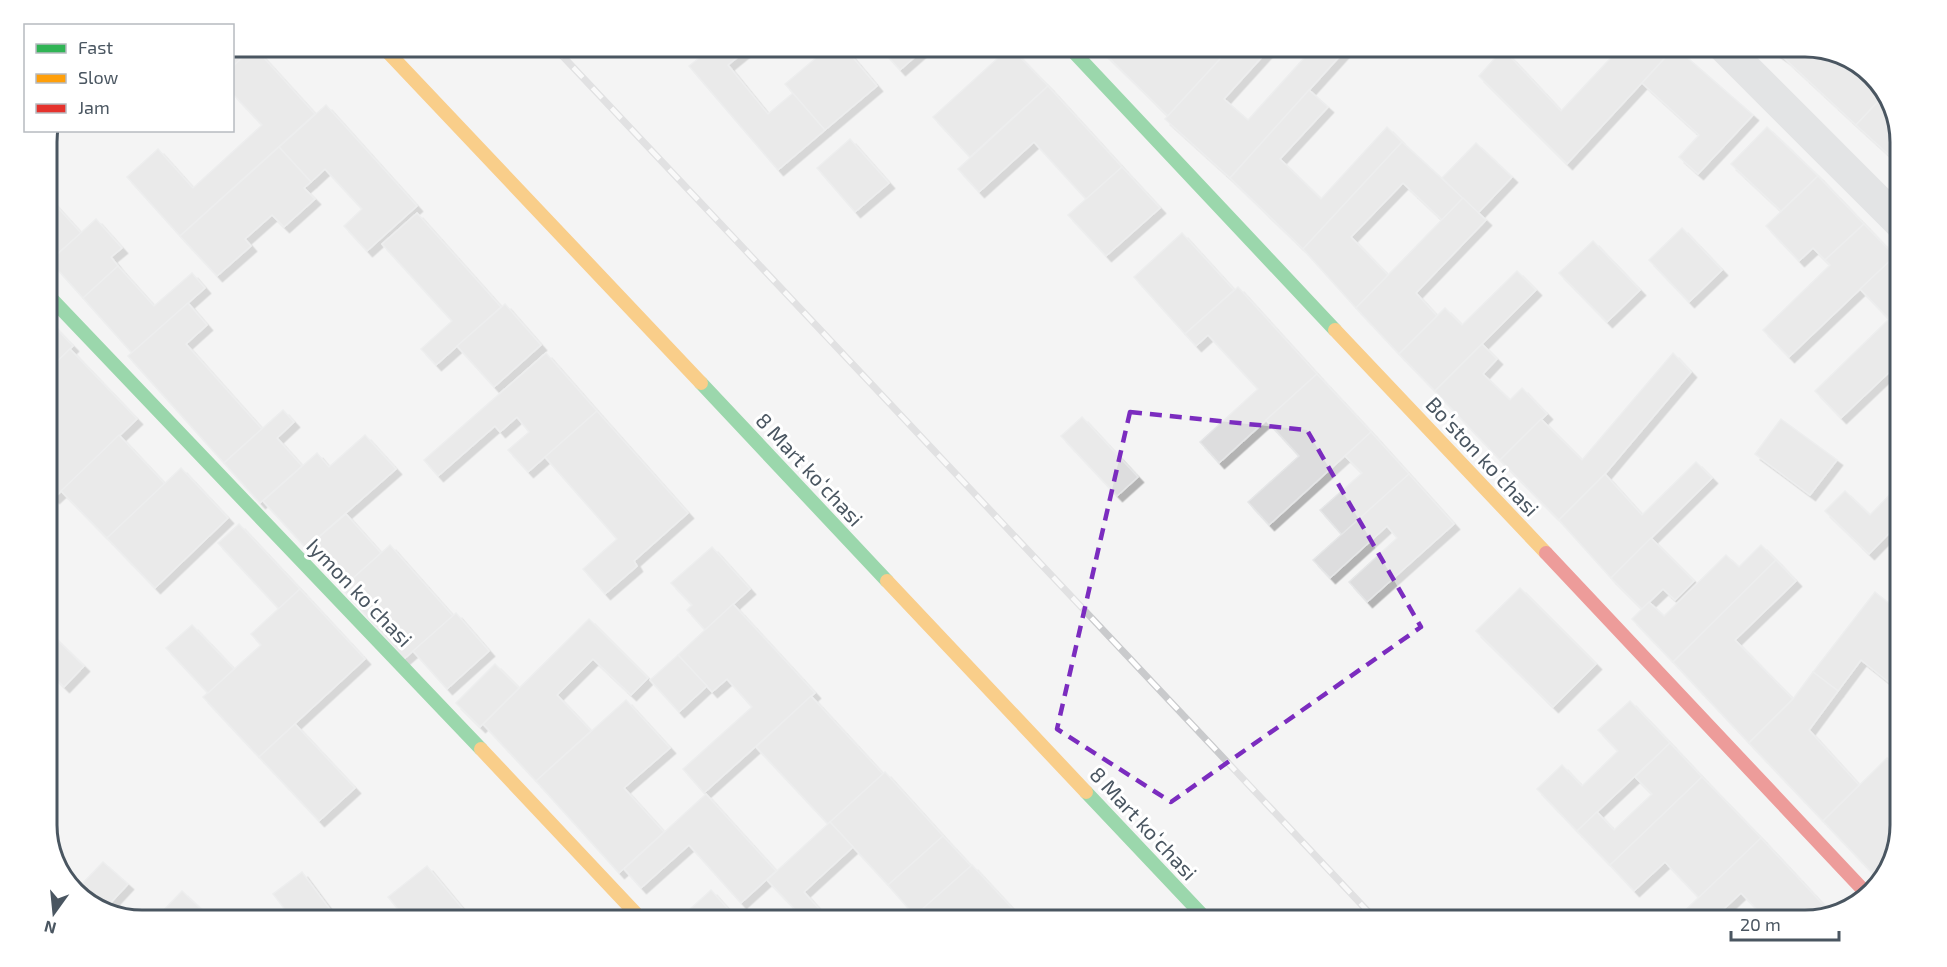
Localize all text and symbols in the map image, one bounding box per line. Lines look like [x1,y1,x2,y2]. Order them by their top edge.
legend [24,24,234,132]
text: Fast [78,36,113,58]
text: Slow [78,66,119,88]
text: Jam [78,96,110,118]
street label: Boʻston koʻchasi [1421,391,1545,521]
street label: 8 Mart koʻchasi [751,407,869,531]
street label: Iymon koʻchasi [302,533,418,651]
street label: 8 Mart koʻchasi [1085,761,1203,885]
north arrow [24,883,84,943]
scale bar [1731,904,1839,942]
text: 20 m [1740,913,1781,935]
text: N [42,917,58,939]

